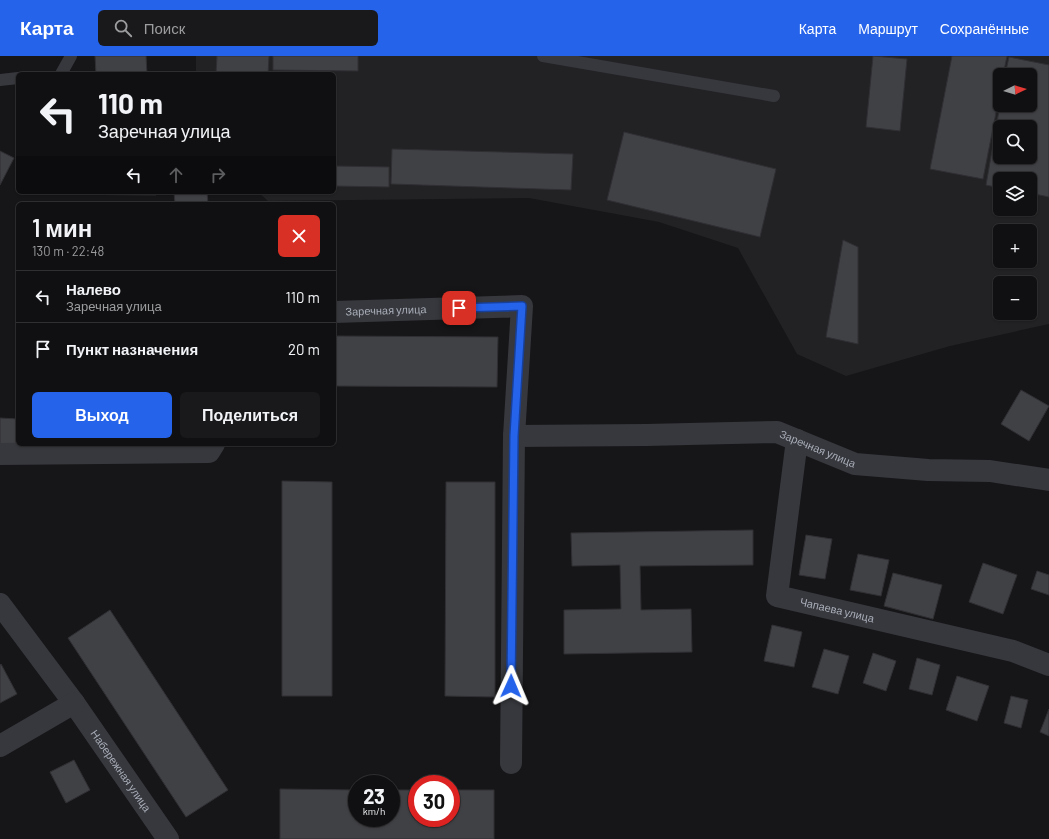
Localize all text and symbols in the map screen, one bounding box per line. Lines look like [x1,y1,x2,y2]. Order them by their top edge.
search box [98,10,378,46]
text: Карта [20,16,74,39]
icon: search [112,17,134,39]
text: Поиск [144,19,185,37]
text: Карта [799,20,836,37]
text: Маршрут [858,20,918,37]
text: Сохранённые [940,20,1029,37]
north arrow [993,68,1037,112]
map controls [993,68,1037,320]
text: 110 m [98,86,163,120]
icon: left [32,88,84,140]
text: Заречная улица [98,120,230,142]
button: search [993,120,1037,164]
icon: left [123,164,145,186]
icon: ahead [165,164,187,186]
icon: right [207,164,229,186]
button: layers [993,172,1037,216]
text: 1 мин [32,213,92,242]
button: close [278,215,320,257]
button: + [993,224,1037,268]
text: 130 m · 22:48 [32,243,104,259]
button: − [993,276,1037,320]
text: Налево [66,280,121,298]
icon: left [32,286,54,308]
text: 110 m [286,288,320,306]
pin [442,291,476,325]
icon: arrive [448,297,470,319]
text: Заречная улица [66,298,162,314]
street label: Заречная улица [345,302,428,318]
icon: arrive [32,338,54,360]
text: Пункт назначения [66,340,198,358]
text: 20 m [288,340,320,358]
button: Выход [32,392,172,438]
button: Поделиться [180,392,320,438]
street label: Заречная улица [778,427,859,470]
street label: Чапаева улица [799,595,877,625]
position arrow [490,665,532,707]
street label: Набережная улица [88,727,155,815]
speed limit sign: 30 [408,775,460,827]
text: 23 [363,784,385,808]
text: km/h [363,805,385,817]

